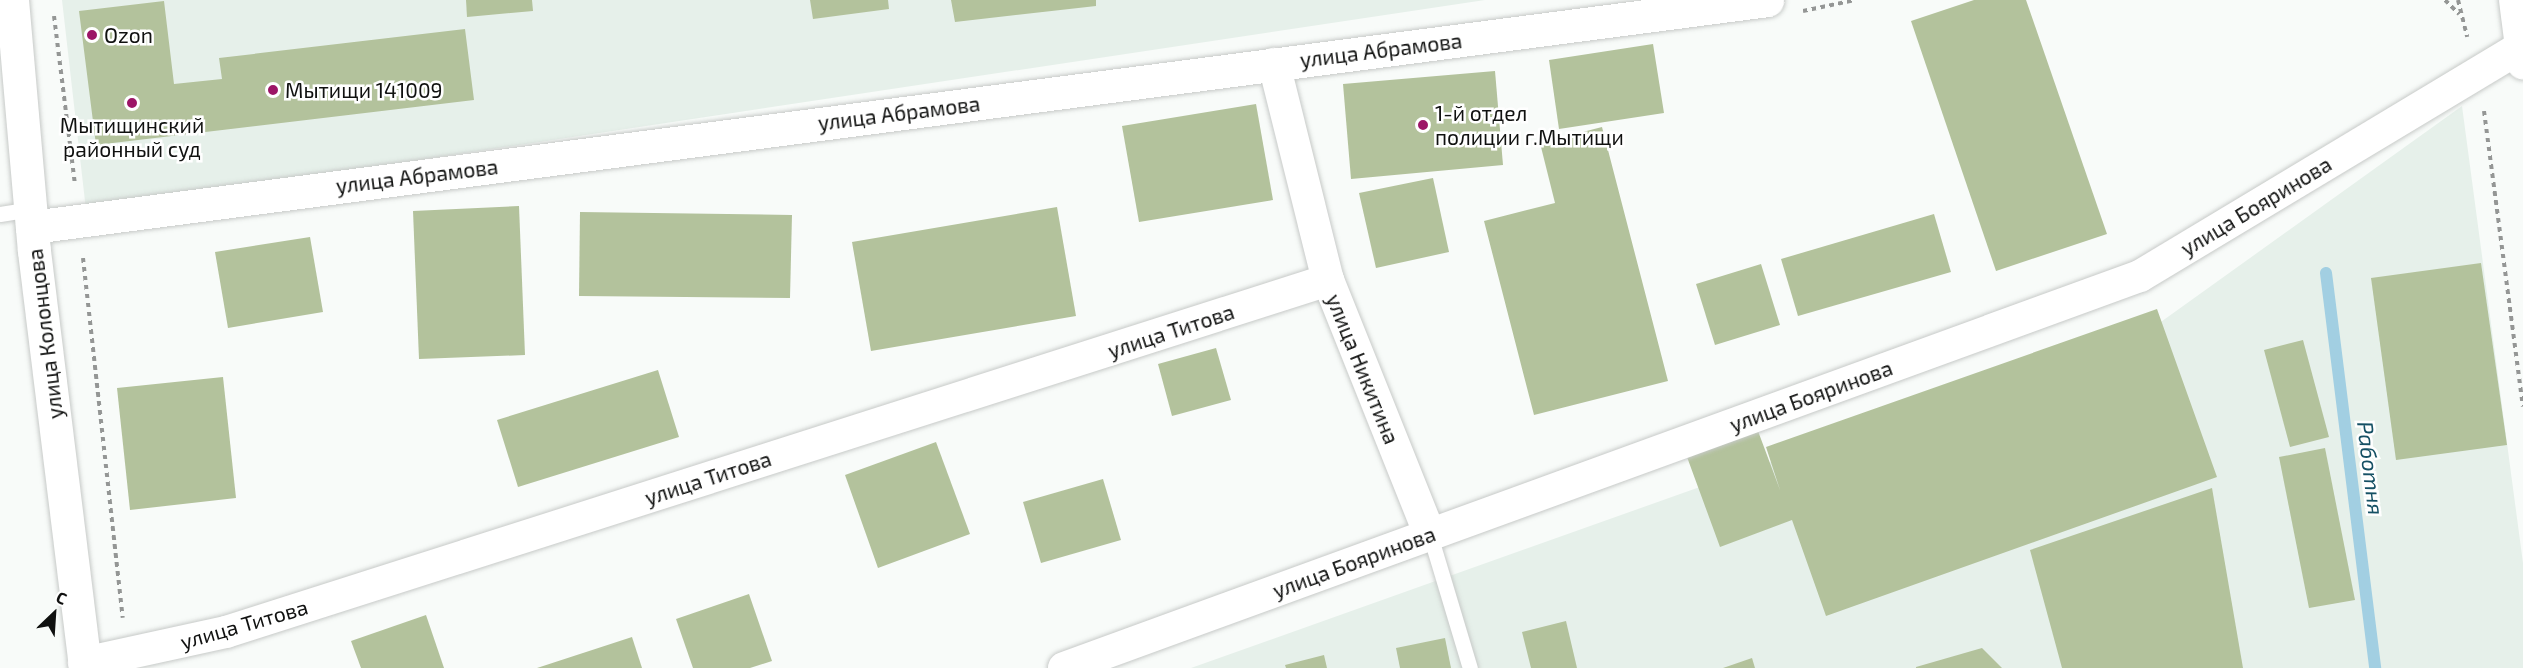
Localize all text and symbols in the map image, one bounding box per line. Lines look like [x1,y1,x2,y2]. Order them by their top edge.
place label: Ozon [104,22,153,48]
marker: Ozon [85,28,99,42]
street label: улица Абрамова [1298,28,1464,72]
place label: Мытищи 141009 [285,77,443,103]
marker: Мытищи 141009 [266,83,280,97]
street label: улица Абрамова [816,91,982,135]
marker: Мытищинский районный суд [125,96,139,110]
place label: 1-й отдел полиции г.Мытищи [1435,100,1624,150]
place label: Мытищинский районный суд [60,112,204,162]
marker: 1-й отдел полиции г.Мытищи [1416,118,1430,132]
street label: улица Бояринова [2176,151,2336,261]
street label: улица Абрамова [334,154,500,198]
street label: улица Колонцова [22,247,68,421]
street label: улица Никитина [1321,290,1405,448]
street label: улица Титова [1105,299,1237,363]
street label: улица Бояринова [1726,355,1896,437]
water label: Работня [2352,420,2390,516]
street label: улица Титова [642,446,774,510]
street label: улица Бояринова [1269,521,1439,603]
north arrow [24,584,84,644]
text: С [54,587,70,608]
street label: улица Титова [177,594,311,654]

